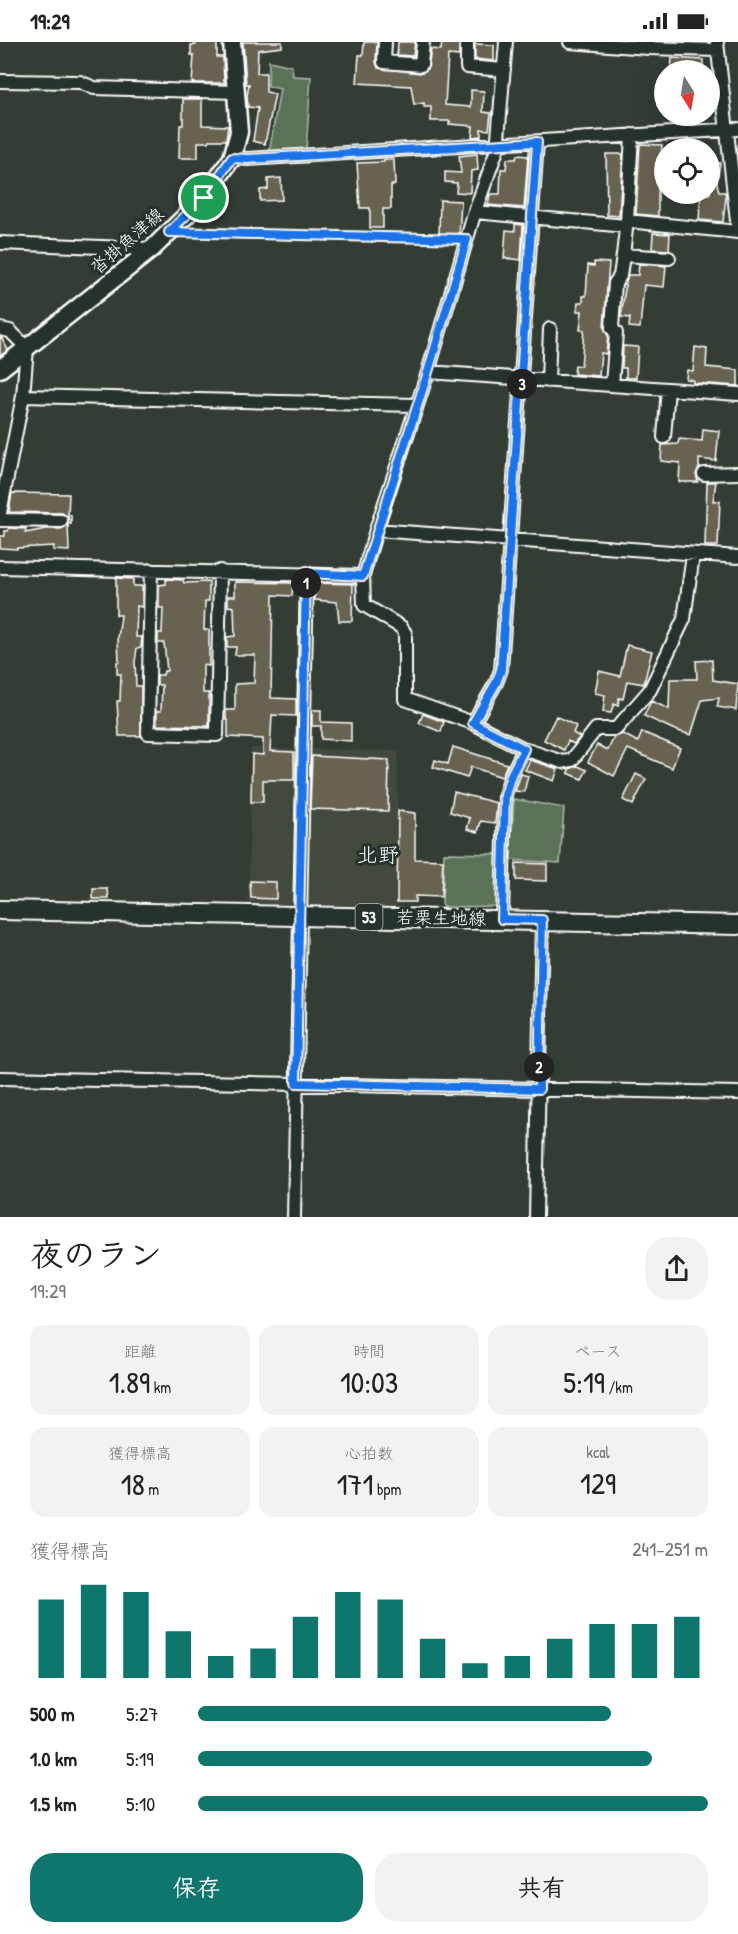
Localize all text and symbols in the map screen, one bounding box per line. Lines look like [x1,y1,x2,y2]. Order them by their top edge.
text: 19:29 [30,6,70,36]
north arrow [654,60,720,126]
map controls [654,60,720,204]
button: locate [654,138,720,204]
pin [178,172,229,223]
icon: arrive [187,181,220,214]
street label: 沓掛魚津線 [85,202,169,280]
pin: 3 [507,369,537,399]
text: 3 [518,373,526,395]
pin: 1 [291,568,321,598]
text: 1 [303,572,309,594]
district label: 北野 [357,840,399,869]
road number: 53 [356,904,382,930]
street label: 若栗生地線 [396,904,486,931]
pin: 2 [524,1052,554,1082]
text: 2 [535,1056,543,1078]
text: 夜のラン [30,1232,162,1276]
button: share [645,1237,708,1300]
text: 19:29 [30,1277,66,1304]
text: 距離 [124,1340,156,1362]
text: 時間 [353,1340,385,1362]
text: ペース [574,1340,622,1362]
text: 1.89 [109,1362,150,1402]
text: 10:03 [340,1362,398,1402]
text: 5:19 [563,1362,605,1402]
text: km [150,1376,171,1398]
text: /km [605,1376,633,1398]
text: kcal [586,1441,610,1463]
text: 獲得標高 [108,1442,172,1464]
text: 心拍数 [345,1442,393,1464]
text: 129 [580,1463,616,1503]
text: 18 [121,1464,145,1504]
text: 171 [337,1464,373,1504]
text: m [145,1478,159,1500]
text: bpm [373,1478,401,1500]
text: 241–251 m [632,1535,708,1562]
text: 獲得標高 [30,1537,110,1564]
text: 500 m [30,1700,75,1727]
text: 5:27 [126,1700,158,1727]
text: 1.0 km [30,1745,77,1772]
text: 5:19 [126,1745,154,1772]
text: 1.5 km [30,1790,77,1817]
text: 5:10 [126,1790,155,1817]
button: 保存 [30,1853,363,1922]
button: 共有 [375,1853,708,1922]

